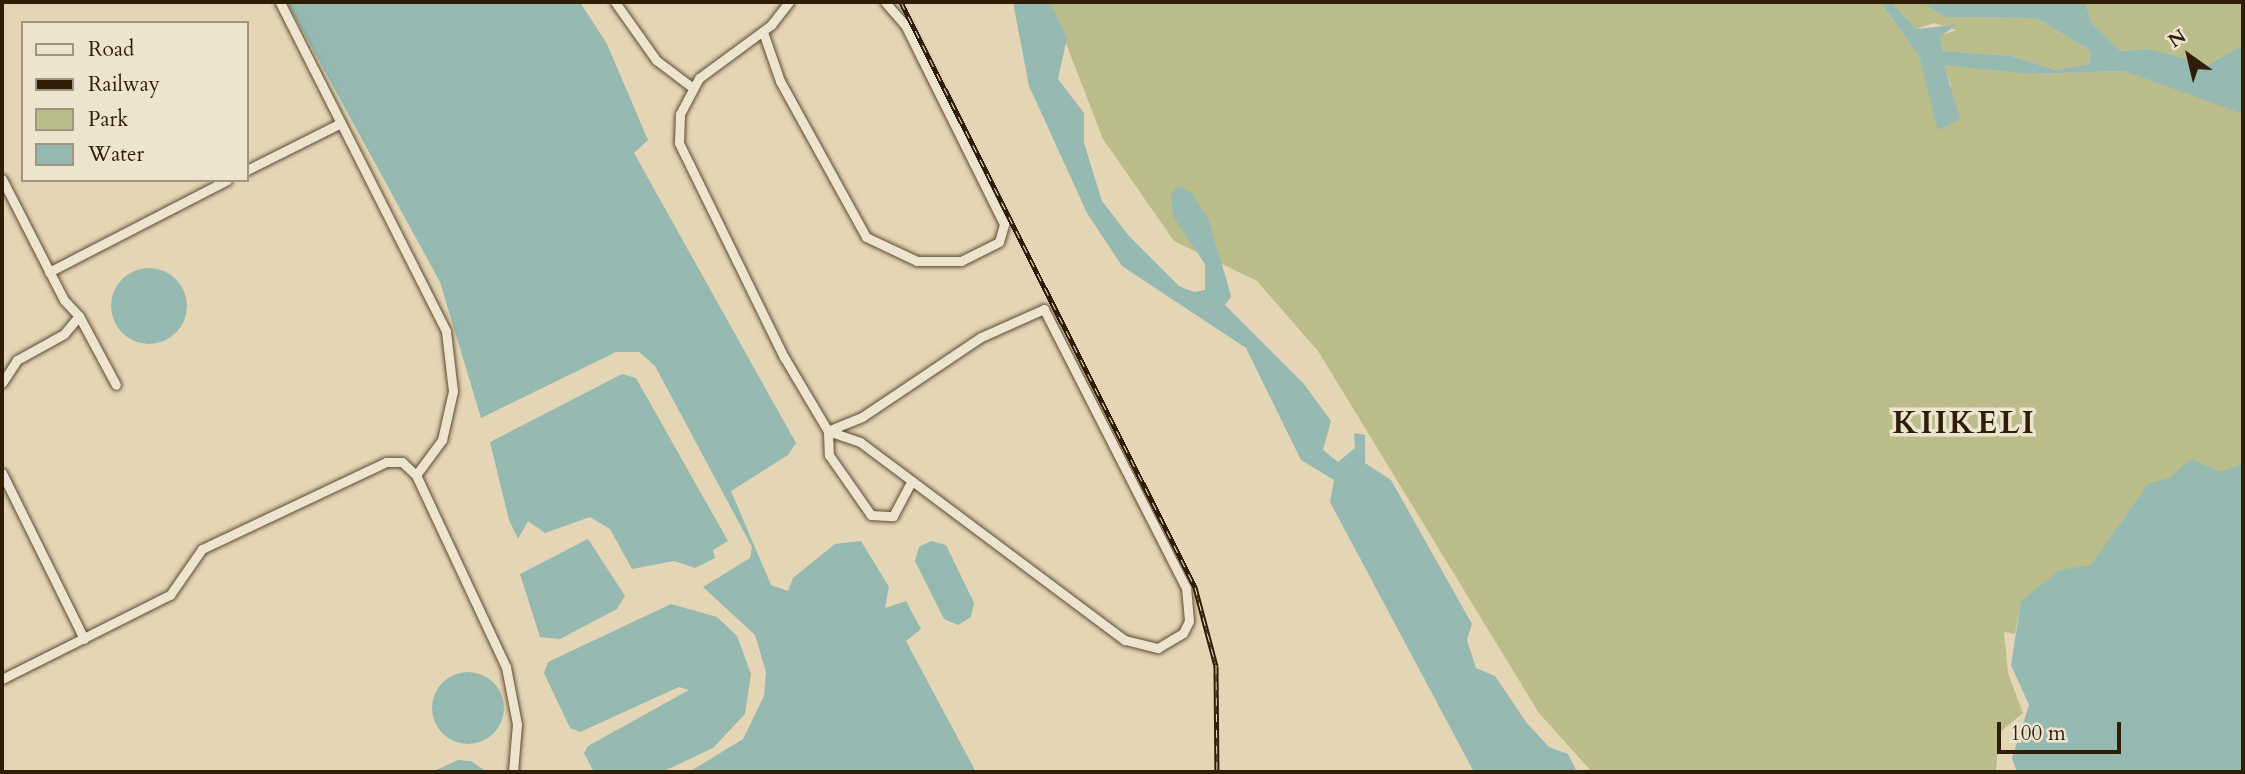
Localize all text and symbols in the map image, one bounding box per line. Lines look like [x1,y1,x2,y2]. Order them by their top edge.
legend [21,21,248,182]
north arrow [2154,21,2224,91]
text: N [2163,23,2191,54]
text: Road [88,35,134,64]
text: Railway [88,70,160,99]
text: Park [88,105,128,134]
text: Water [88,140,144,169]
district label: KIIKELI [1893,404,2035,442]
scale bar [2000,708,2124,752]
text: 100 m [2010,719,2066,748]

